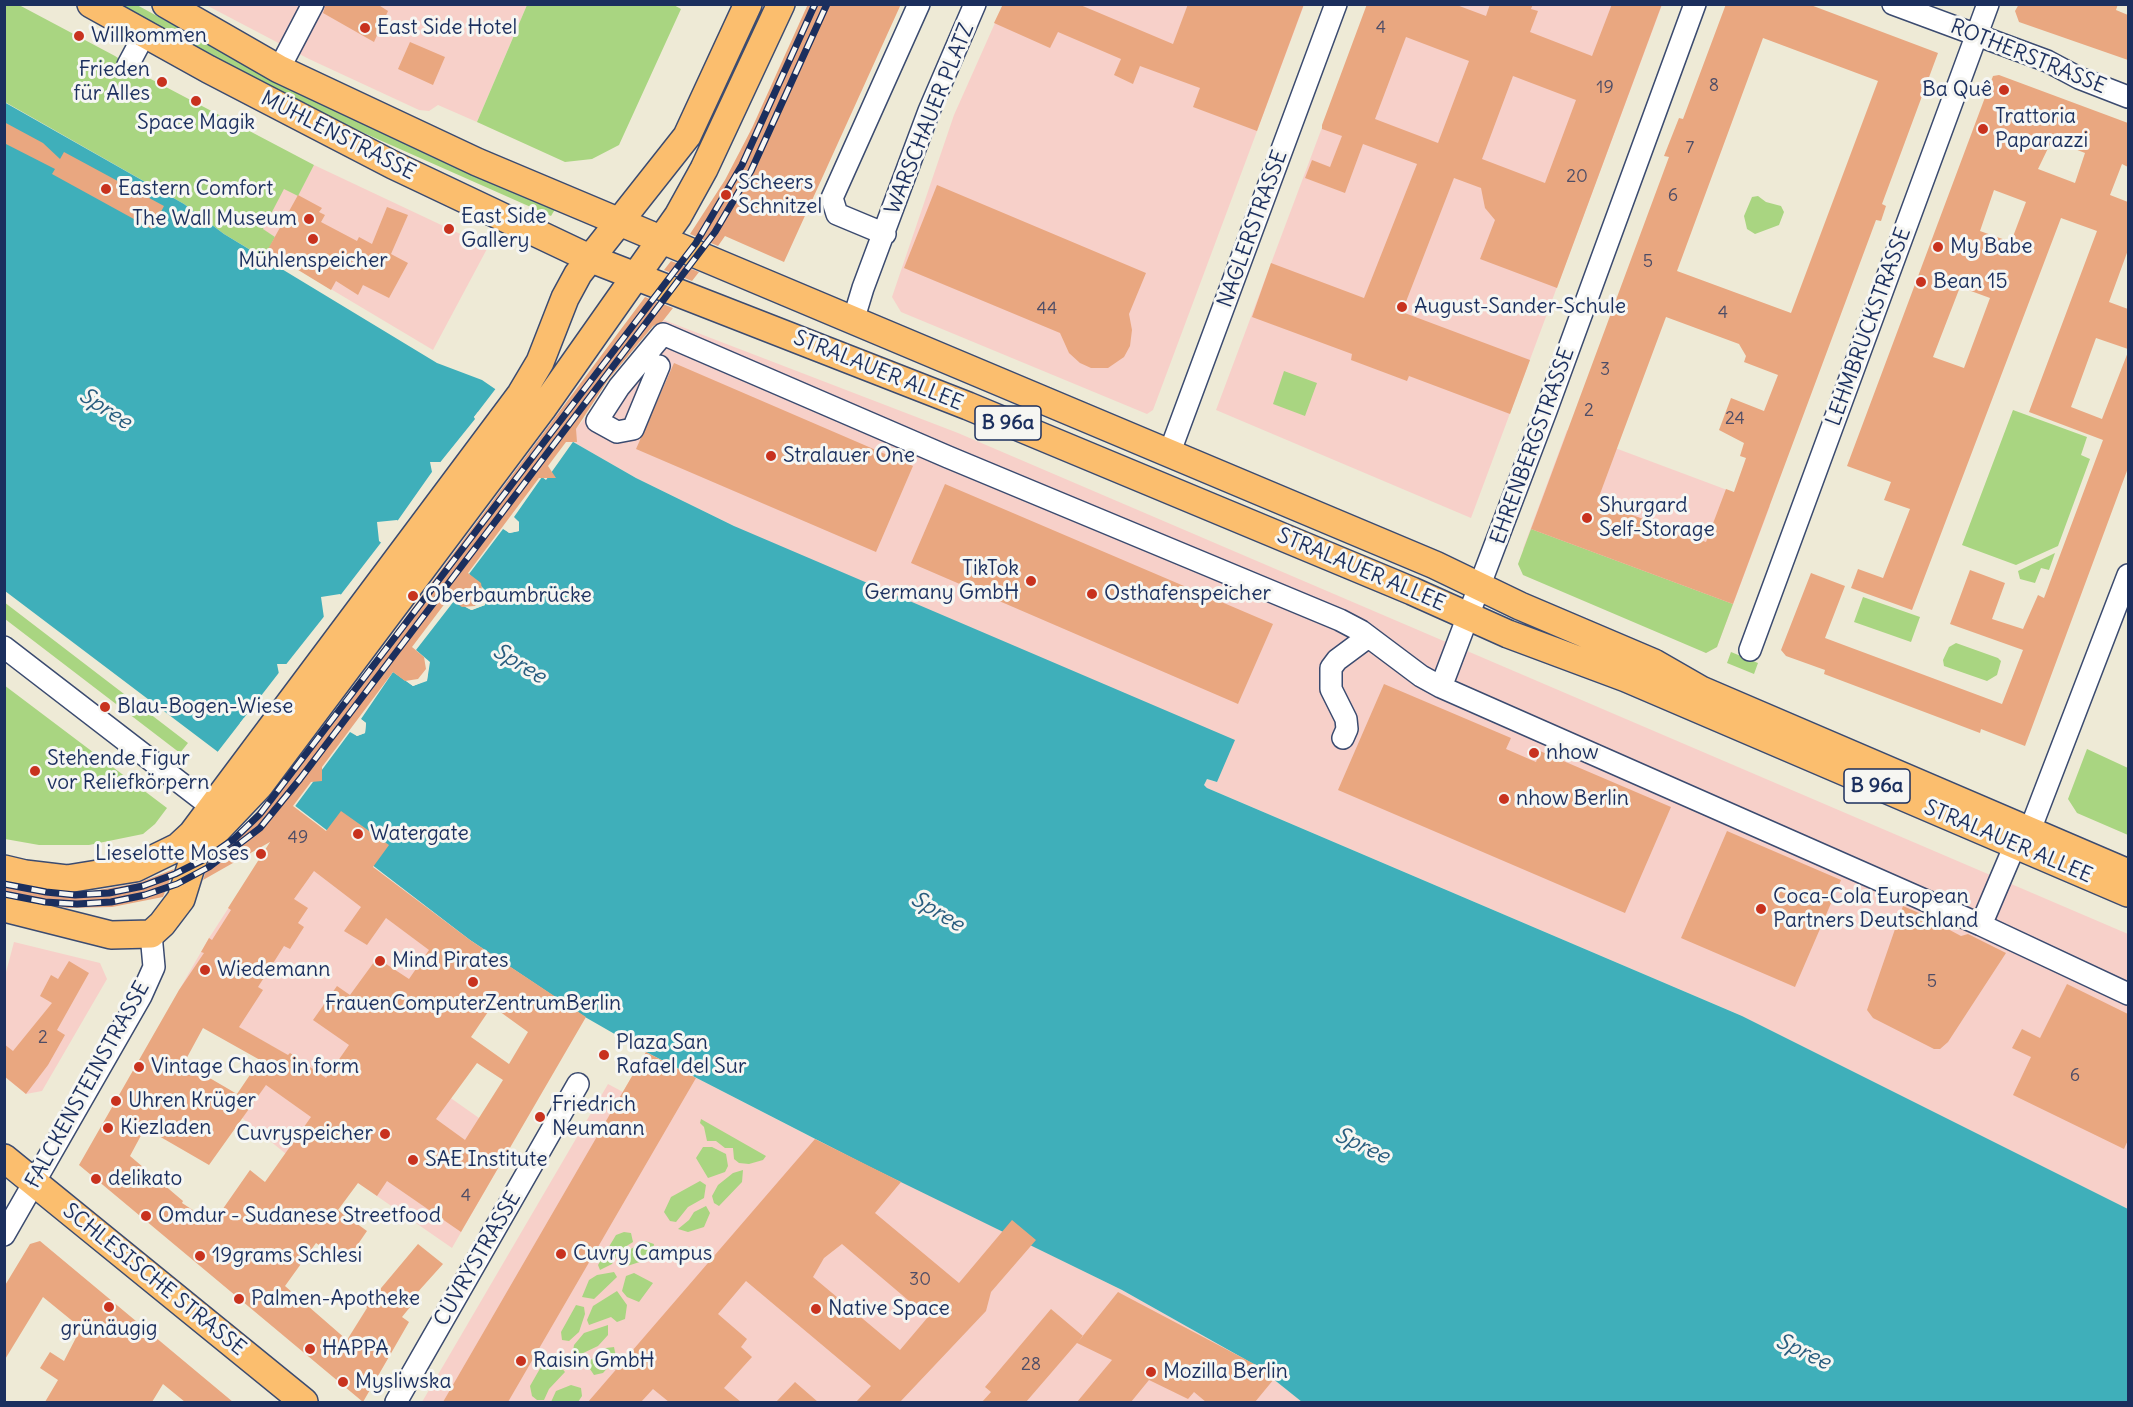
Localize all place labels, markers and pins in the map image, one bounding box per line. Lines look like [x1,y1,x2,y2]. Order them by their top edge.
place label: East Side Hotel [377,15,517,41]
marker: East Side Hotel [358,21,372,35]
place label: Willkommen [91,23,207,49]
marker: Willkommen [72,29,86,43]
place label: Frieden für Alles [74,57,150,107]
marker: Frieden für Alles [155,75,169,89]
place label: Ba Quê [1922,77,1992,103]
marker: Ba Quê [1997,83,2011,97]
marker: Space Magik [189,94,203,108]
place label: Trattoria Paparazzi [1995,104,2088,154]
place label: Space Magik [137,110,255,136]
marker: Trattoria Paparazzi [1976,122,1990,136]
place label: Scheers Schnitzel [738,170,822,220]
place label: Eastern Comfort [118,176,273,202]
marker: Eastern Comfort [99,182,113,196]
marker: Scheers Schnitzel [719,188,733,202]
place label: East Side Gallery [461,204,547,254]
place label: The Wall Museum [132,206,297,232]
marker: The Wall Museum [302,212,316,226]
marker: East Side Gallery [442,222,456,236]
marker: Mühlenspeicher [306,232,320,246]
place label: My Babe [1950,234,2032,260]
marker: My Babe [1931,240,1945,254]
place label: Mühlenspeicher [238,248,388,274]
place label: Bean 15 [1933,269,2008,295]
marker: Bean 15 [1914,275,1928,289]
place label: August-Sander-Schule [1414,294,1626,320]
marker: August-Sander-Schule [1395,300,1409,314]
place label: Stralauer One [783,443,915,469]
marker: Stralauer One [764,449,778,463]
place label: Shurgard Self-Storage [1599,493,1715,543]
marker: Shurgard Self-Storage [1580,511,1594,525]
place label: TikTok Germany GmbH [864,556,1019,606]
marker: TikTok Germany GmbH [1024,574,1038,588]
place label: Osthafenspeicher [1104,581,1271,607]
place label: Oberbaumbrücke [425,583,592,609]
marker: Osthafenspeicher [1085,587,1099,601]
marker: Oberbaumbrücke [406,589,420,603]
place label: Blau-Bogen-Wiese [117,694,293,720]
marker: Blau-Bogen-Wiese [98,700,112,714]
place label: nhow [1546,740,1599,766]
place label: Stehende Figur vor Reliefkörpern [47,746,209,796]
marker: nhow [1527,746,1541,760]
marker: Stehende Figur vor Reliefkörpern [28,764,42,778]
place label: nhow Berlin [1516,786,1629,812]
marker: nhow Berlin [1497,792,1511,806]
place label: Watergate [370,821,469,847]
marker: Watergate [351,827,365,841]
place label: Lieselotte Moses [95,841,249,867]
marker: Lieselotte Moses [254,847,268,861]
place label: Coca-Cola European Partners Deutschland [1773,884,1978,934]
marker: Coca-Cola European Partners Deutschland [1754,902,1768,916]
place label: Mind Pirates [392,948,509,974]
marker: Mind Pirates [373,954,387,968]
place label: Wiedemann [217,957,330,983]
marker: Wiedemann [198,963,212,977]
marker: FrauenComputerZentrumBerlin [466,975,480,989]
place label: FrauenComputerZentrumBerlin [325,991,621,1017]
place label: Plaza San Rafael del Sur [616,1030,746,1080]
marker: Plaza San Rafael del Sur [597,1048,611,1062]
place label: Vintage Chaos in form [151,1054,359,1080]
marker: Vintage Chaos in form [132,1060,146,1074]
place label: Uhren Krüger [128,1088,256,1114]
place label: Friedrich Neumann [552,1092,645,1142]
marker: Uhren Krüger [109,1094,123,1108]
marker: Friedrich Neumann [533,1110,547,1124]
place label: Kiezladen [120,1115,211,1141]
marker: Kiezladen [101,1121,115,1135]
place label: Cuvryspeicher [236,1121,373,1147]
marker: Cuvryspeicher [378,1127,392,1141]
place label: SAE Institute [425,1147,548,1173]
marker: SAE Institute [406,1153,420,1167]
place label: delikato [108,1166,182,1192]
marker: delikato [89,1172,103,1186]
place label: Omdur - Sudanese Streetfood [158,1203,441,1229]
marker: Omdur - Sudanese Streetfood [139,1209,153,1223]
place label: Cuvry Campus [573,1241,712,1267]
place label: 19grams Schlesi [212,1243,362,1269]
marker: Cuvry Campus [554,1247,568,1261]
marker: 19grams Schlesi [193,1249,207,1263]
place label: Palmen-Apotheke [251,1286,420,1312]
marker: Palmen-Apotheke [232,1292,246,1306]
place label: Native Space [828,1296,950,1322]
marker: grünäugig [102,1300,116,1314]
marker: Native Space [809,1302,823,1316]
place label: grünäugig [61,1316,157,1342]
place label: HAPPA [322,1336,389,1362]
marker: HAPPA [303,1342,317,1356]
place label: Raisin GmbH [533,1348,655,1374]
marker: Raisin GmbH [514,1354,528,1368]
place label: Mozilla Berlin [1163,1359,1288,1385]
marker: Mozilla Berlin [1144,1365,1158,1379]
place label: Mysliwska [355,1369,451,1395]
marker: Mysliwska [336,1375,350,1389]

